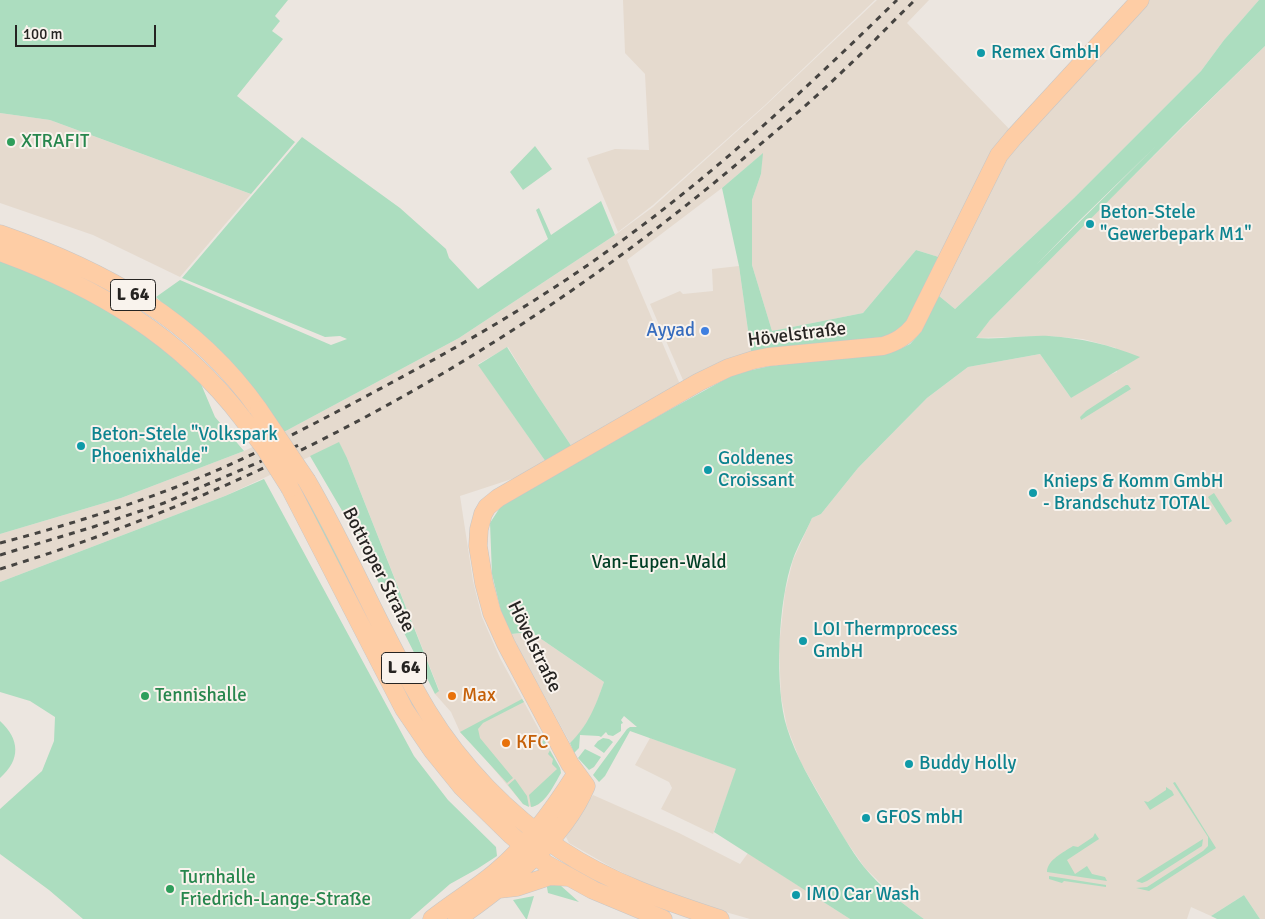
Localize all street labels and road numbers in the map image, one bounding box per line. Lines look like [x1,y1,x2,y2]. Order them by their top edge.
road number: L 64 [110,280,156,310]
street label: Hövelstraße [747,318,847,352]
street label: Bottroper Straße [337,504,419,636]
street label: Hövelstraße [502,598,566,696]
road number: L 64 [382,652,426,684]

